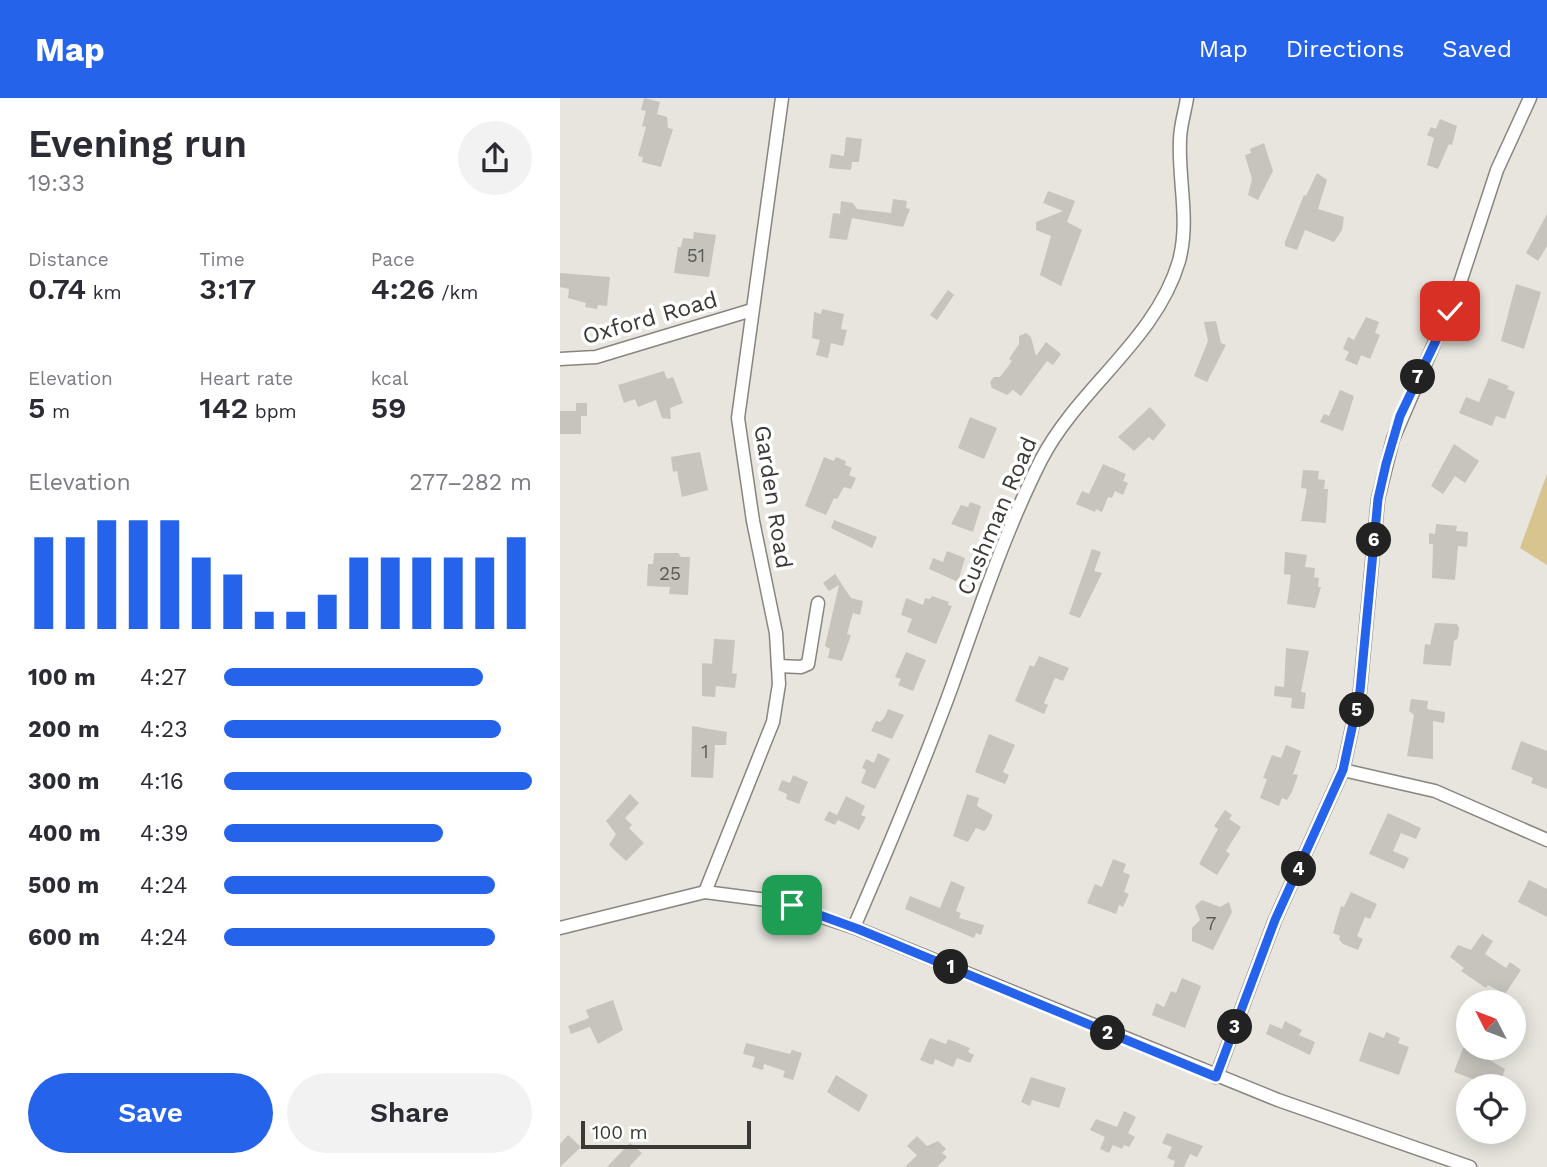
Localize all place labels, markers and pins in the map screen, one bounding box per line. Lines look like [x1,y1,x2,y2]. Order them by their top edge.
pin [1420,281,1480,341]
pin: 7 [1400,360,1436,394]
pin: 6 [1356,522,1392,558]
pin: 5 [1340,692,1374,728]
pin: 4 [1282,852,1316,886]
pin [762,875,822,935]
pin: 1 [934,950,968,984]
pin: 3 [1218,1010,1252,1044]
pin: 2 [1090,1016,1126,1051]

